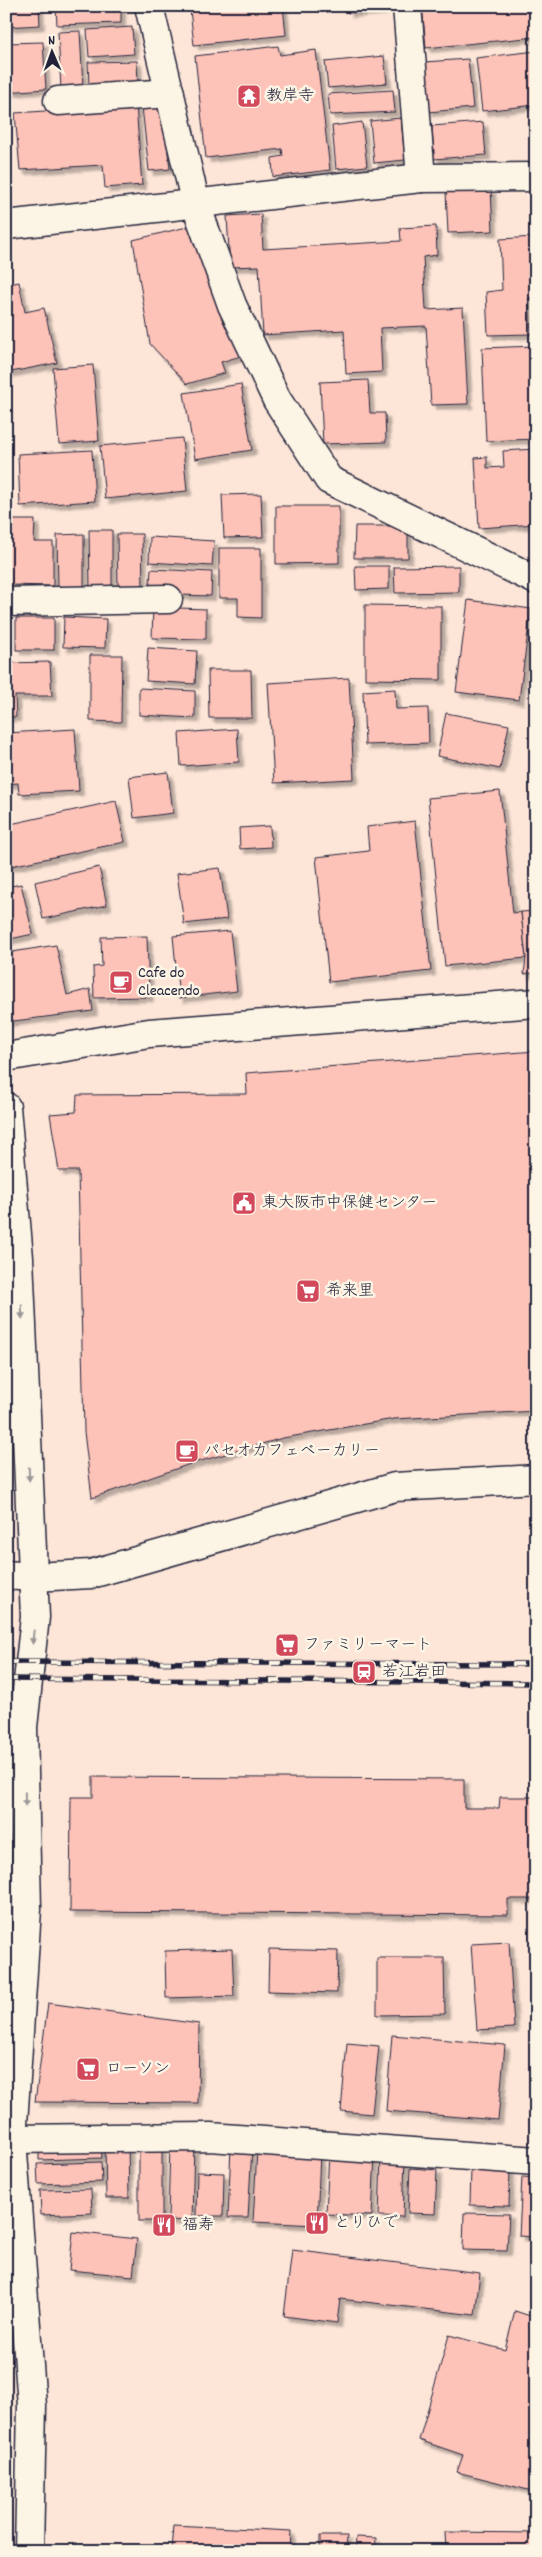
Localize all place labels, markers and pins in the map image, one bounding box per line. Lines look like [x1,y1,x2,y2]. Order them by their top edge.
temple icon: 教岸寺 [236,83,262,109]
place label: 教岸寺 [266,85,314,108]
place label: Cafe do Cleacendo [138,962,200,1003]
cafe icon: Cafe do Cleacendo [108,969,134,995]
public building icon: 東大阪市中保健センター [231,1190,257,1216]
place label: 東大阪市中保健センター [262,1192,437,1215]
supermarket icon: 希来里 [295,1278,321,1304]
place label: 希来里 [326,1280,374,1303]
cafe icon: パセオカフェベーカリー [174,1438,200,1464]
place label: パセオカフェベーカリー [204,1440,380,1463]
supermarket icon: ファミリーマート [274,1632,300,1658]
place label: ファミリーマート [304,1634,432,1657]
station icon: 若江岩田 [351,1659,377,1685]
place label: 若江岩田 [382,1661,446,1684]
supermarket icon: ローソン [75,2056,101,2082]
place label: ローソン [106,2058,170,2081]
restaurant icon: とりひで [304,2210,330,2236]
restaurant icon: 福寿 [151,2212,177,2238]
place label: とりひで [334,2212,398,2235]
place label: 福寿 [182,2214,214,2237]

